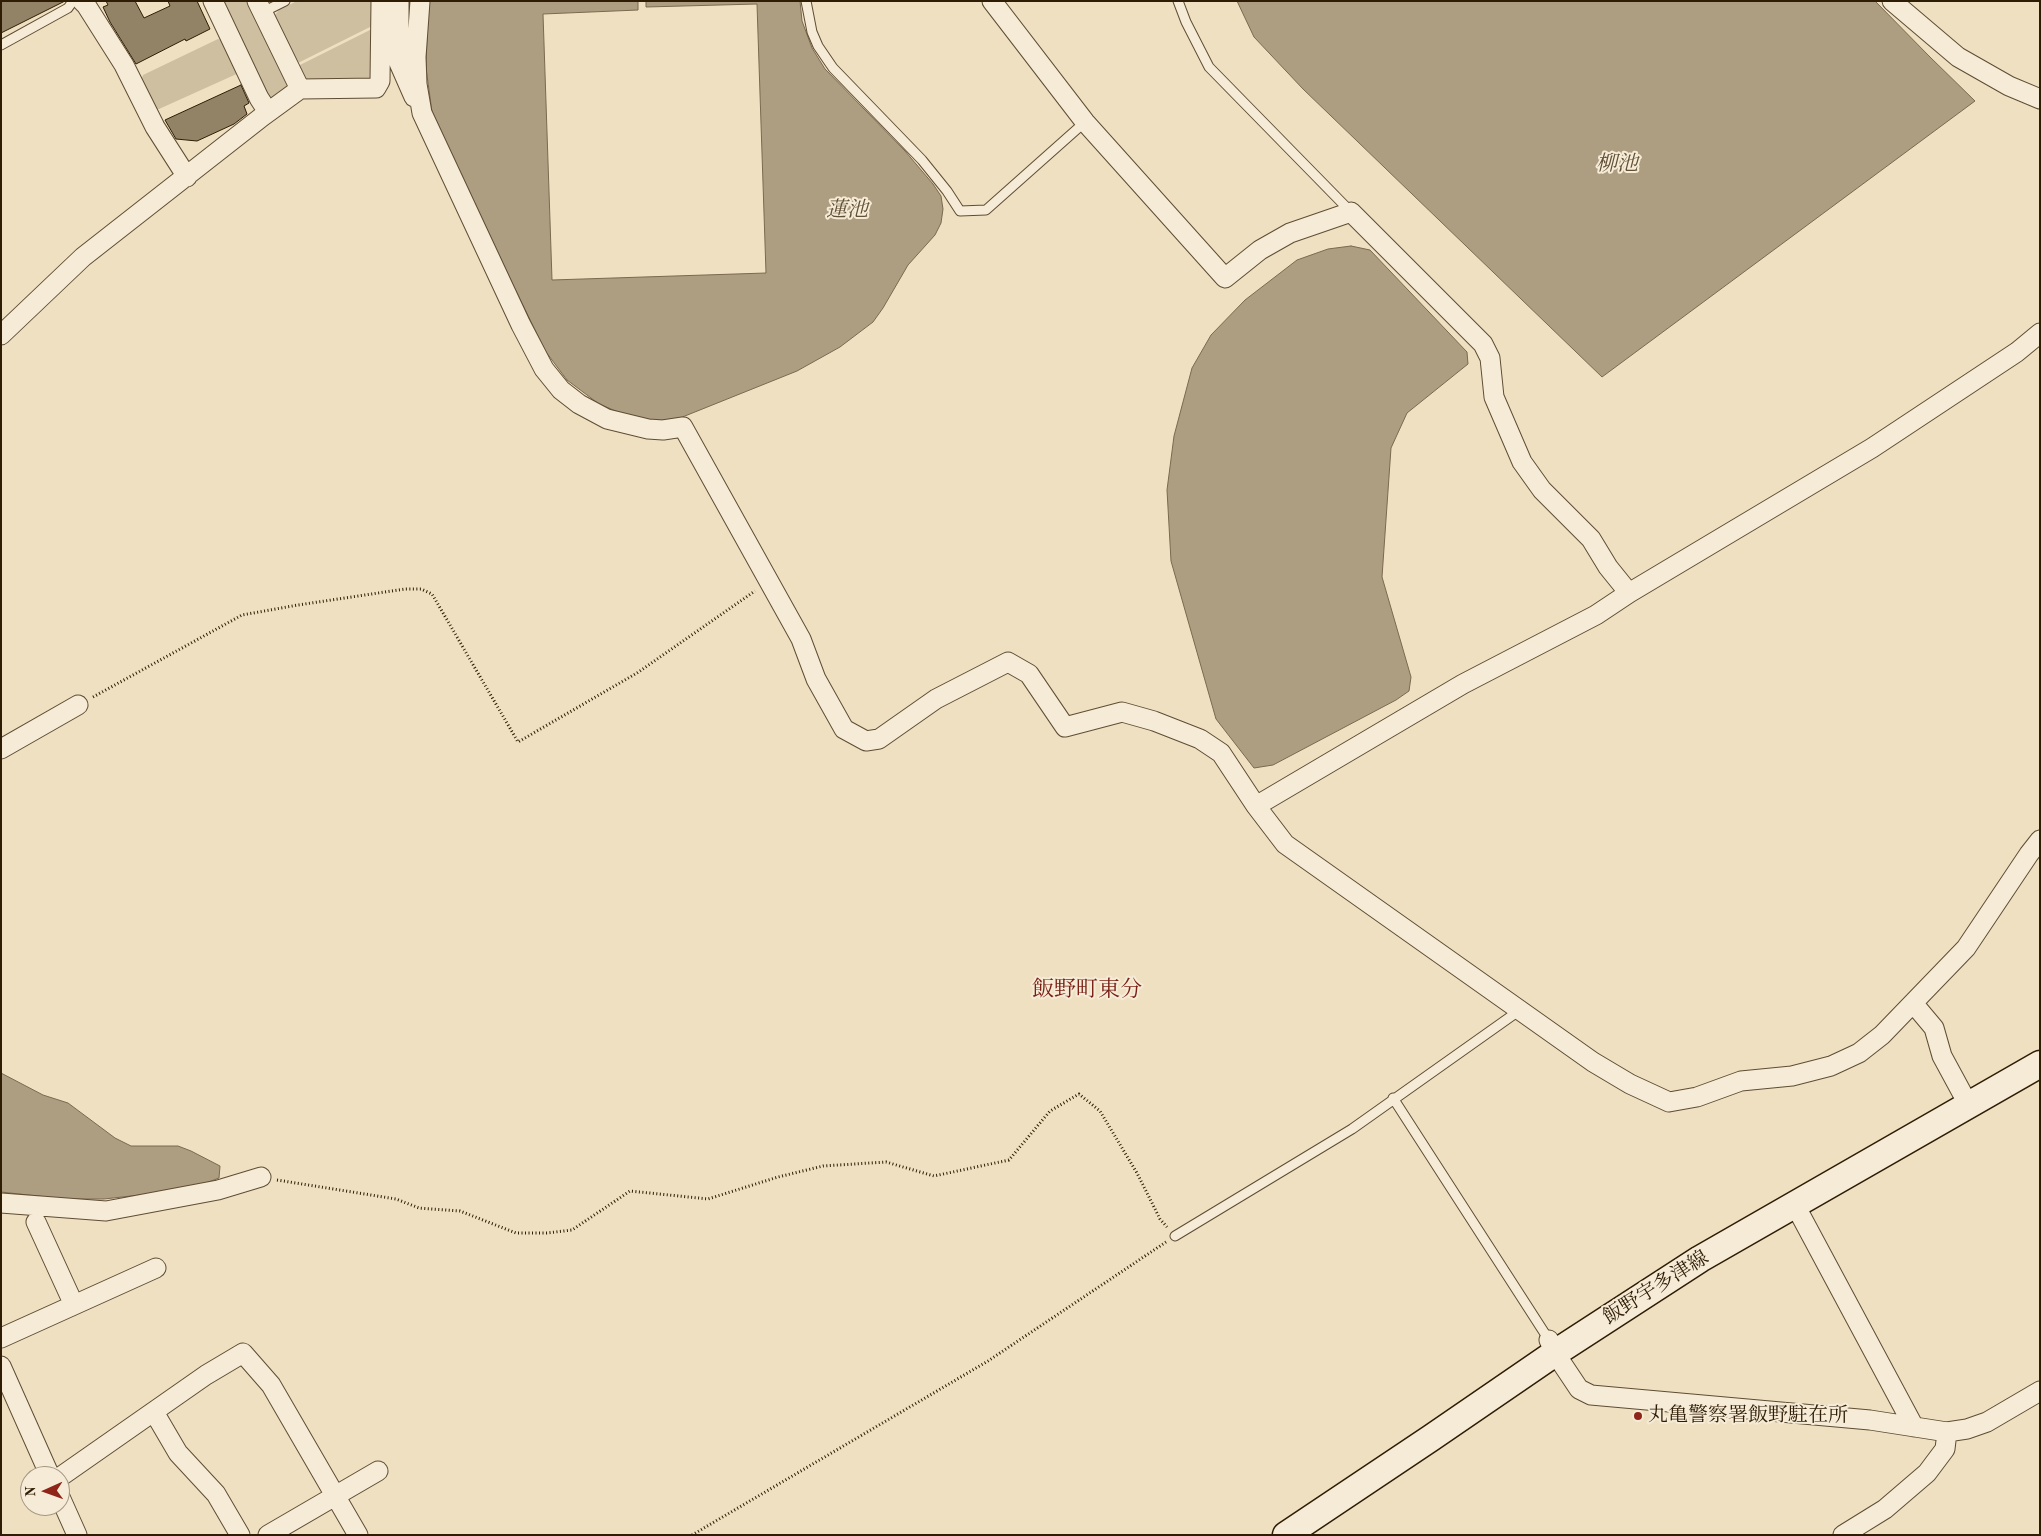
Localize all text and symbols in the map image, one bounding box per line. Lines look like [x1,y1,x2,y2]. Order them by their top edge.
water label: 柳池 [1596,151,1638,177]
water label: 蓮池 [826,197,868,223]
district label: 飯野町東分 [1032,977,1142,1003]
street label: 飯野宇多津線 [1599,1246,1713,1330]
place label: 丸亀警察署飯野駐在所 [1648,1404,1848,1428]
marker: 丸亀警察署飯野駐在所 [1632,1410,1644,1422]
north arrow [20,1466,70,1516]
text: N [24,1486,38,1497]

